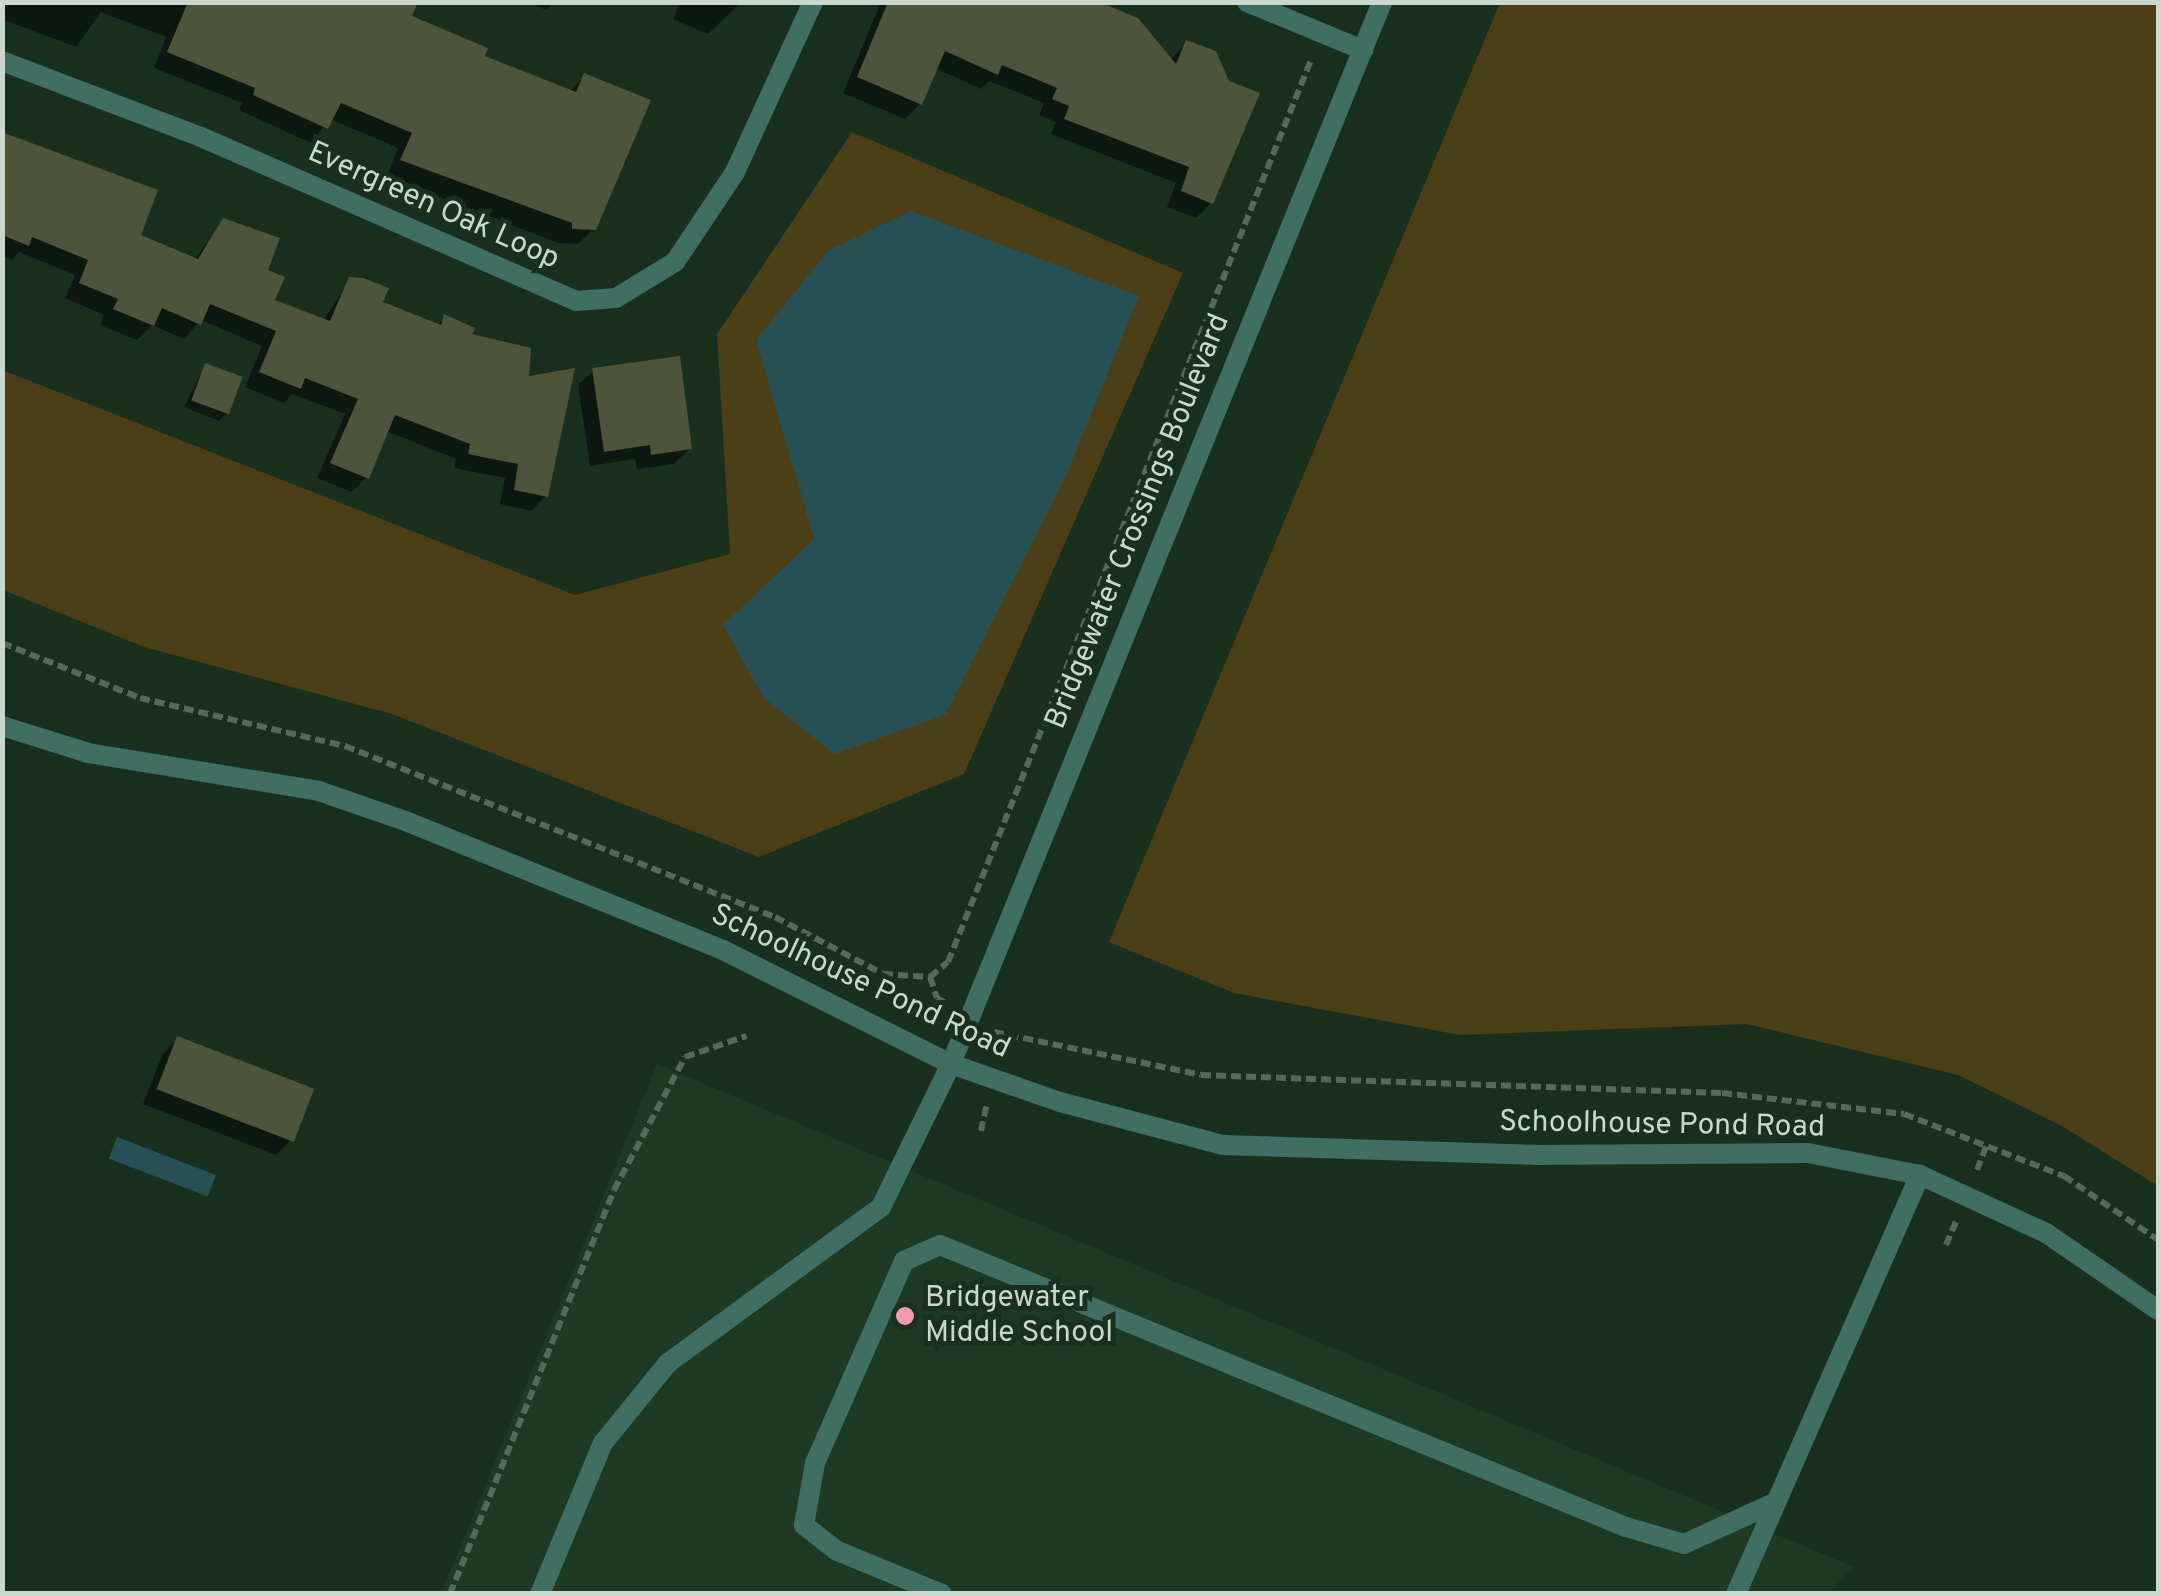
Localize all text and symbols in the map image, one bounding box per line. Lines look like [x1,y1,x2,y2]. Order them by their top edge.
street label: Evergreen Oak Loop [302,135,564,279]
street label: Bridgewater Crossings Boulevard [1039,309,1239,735]
street label: Schoolhouse Pond Road [705,898,1015,1068]
street label: Schoolhouse Pond Road [1499,1105,1825,1147]
place label: Bridgewater Middle School [925,1281,1113,1352]
marker: Bridgewater Middle School [894,1305,916,1327]

